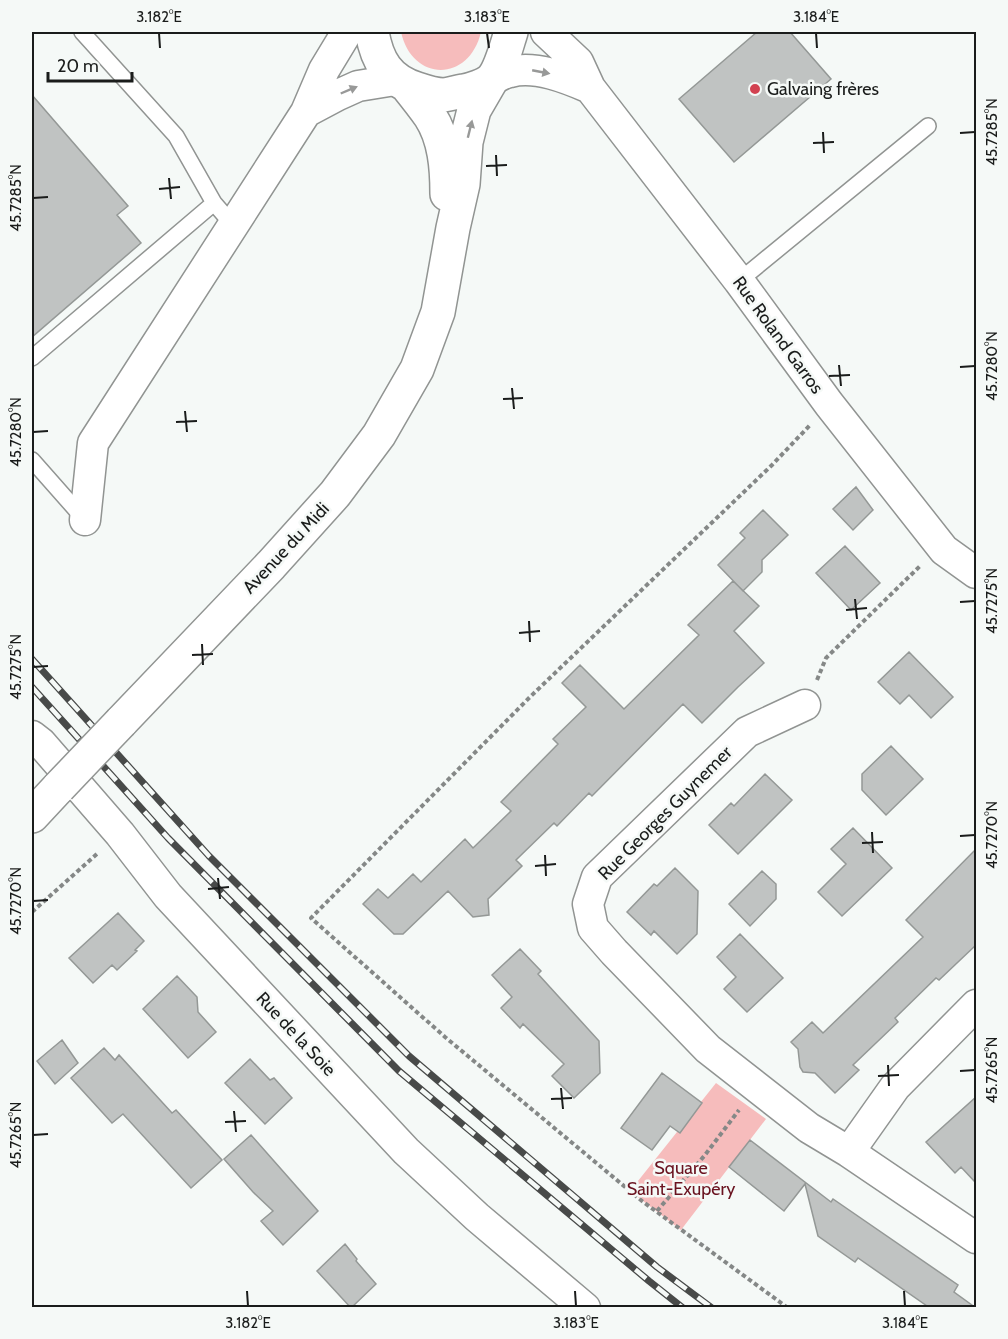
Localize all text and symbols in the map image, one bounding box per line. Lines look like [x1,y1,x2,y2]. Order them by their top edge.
text: 3.182°E [136,8,182,26]
text: 3.183°E [464,8,510,26]
text: 3.184°E [793,8,839,26]
scale bar [48,45,132,83]
text: 20 m [57,55,99,77]
one-way arrow [532,68,551,77]
place label: Galvaing frères [767,78,879,100]
marker: Galvaing frères [748,82,762,96]
one-way arrow [340,85,358,95]
text: 45.7285°N [983,98,1001,166]
one-way arrow [465,120,475,138]
text: 45.7285°N [7,164,25,232]
street label: Rue Roland Garros [728,272,828,398]
text: 45.7280°N [983,331,1001,401]
text: 45.7280°N [7,397,25,467]
street label: Avenue du Midi [238,498,334,598]
text: 45.7275°N [983,568,1001,634]
text: 45.7275°N [7,634,25,700]
street label: Rue Georges Guynemer [594,741,737,884]
text: 45.7270°N [983,801,1001,869]
text: 45.7270°N [7,867,25,935]
street label: Rue de la Soie [251,987,341,1081]
text: 45.7265°N [983,1037,1001,1103]
text: 45.7265°N [7,1102,25,1168]
park label: Square Saint-Exupéry [627,1157,735,1200]
text: 3.182°E [225,1314,271,1332]
text: 3.183°E [553,1314,599,1332]
text: 3.184°E [882,1314,928,1332]

